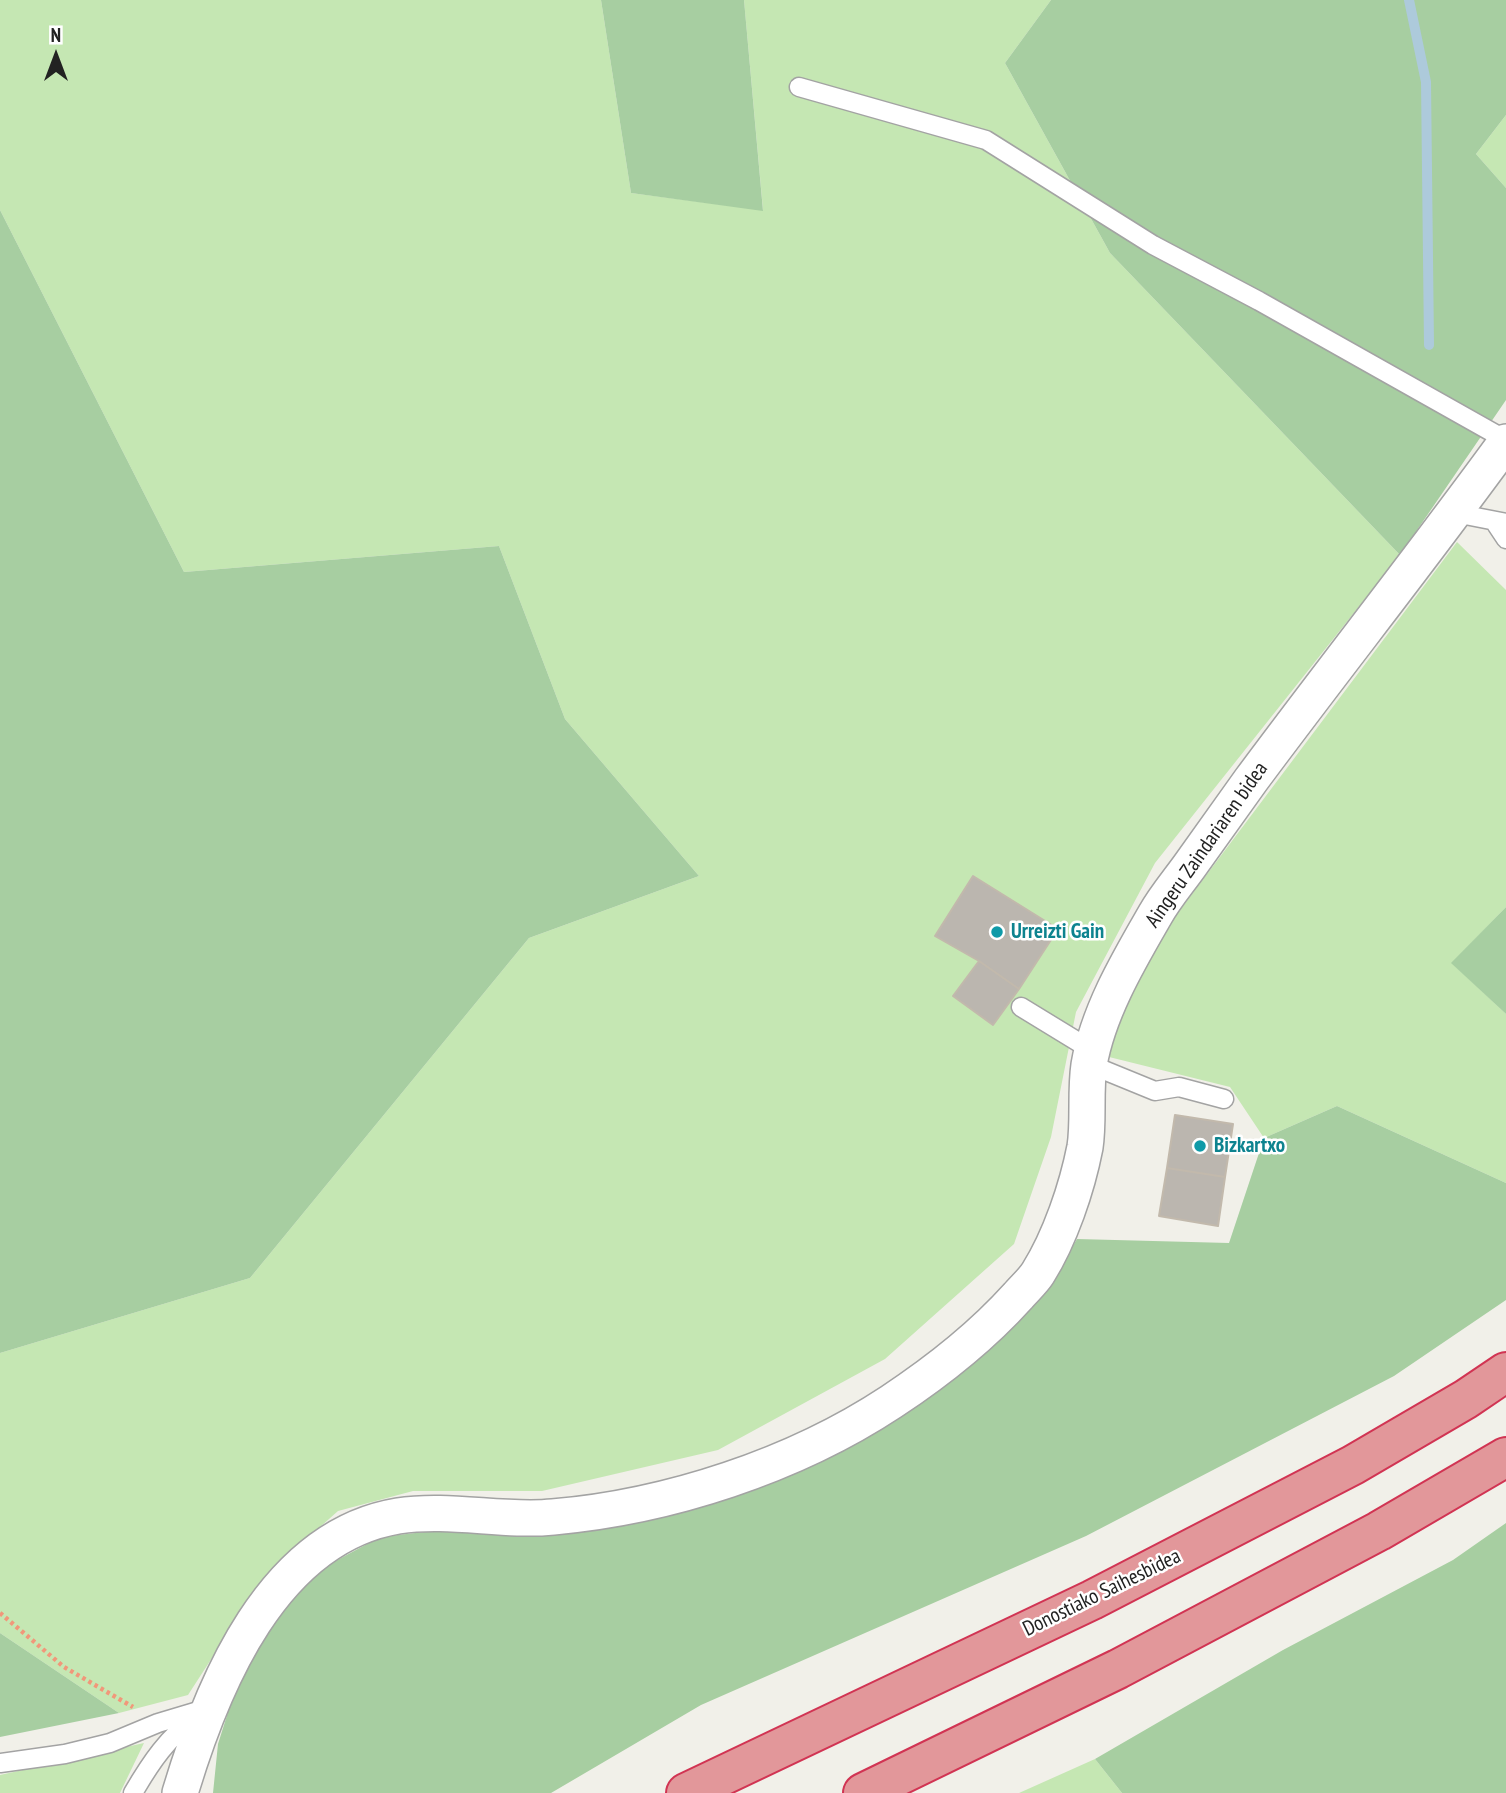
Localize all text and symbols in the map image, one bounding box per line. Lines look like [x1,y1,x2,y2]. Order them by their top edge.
north arrow [21,21,91,91]
text: N [51,23,61,47]
street label: Aingeru Zaindariaren bidea [1140,758,1274,932]
place label: Urreizti Gain [1011,919,1104,945]
marker: Urreizti Gain [989,924,1005,940]
place label: Bizkartxo [1214,1133,1285,1159]
marker: Bizkartxo [1192,1138,1208,1154]
street label: Donostiako Saihesbidea [1019,1544,1185,1642]

